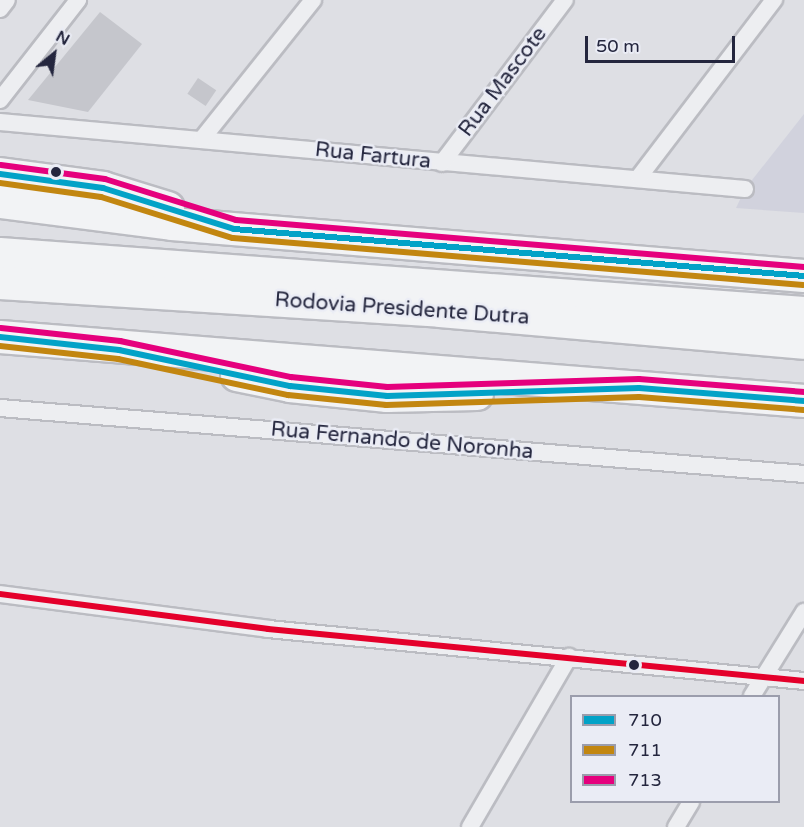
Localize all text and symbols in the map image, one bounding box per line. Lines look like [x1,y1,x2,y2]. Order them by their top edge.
street label: Rua Mascote [454,22,552,142]
north arrow [24,24,84,84]
scale bar [588,24,738,62]
text: N [52,26,73,50]
text: 50 m [596,35,640,57]
street label: Rua Fartura [314,137,432,175]
unlabelled marker [50,166,62,178]
street label: Rodovia Presidente Dutra [274,288,530,330]
street label: Rua Fernando de Noronha [270,417,534,465]
unlabelled marker [628,659,640,671]
legend [570,695,780,803]
text: 710 [628,709,662,731]
text: 711 [628,739,662,761]
text: 713 [628,769,662,791]

